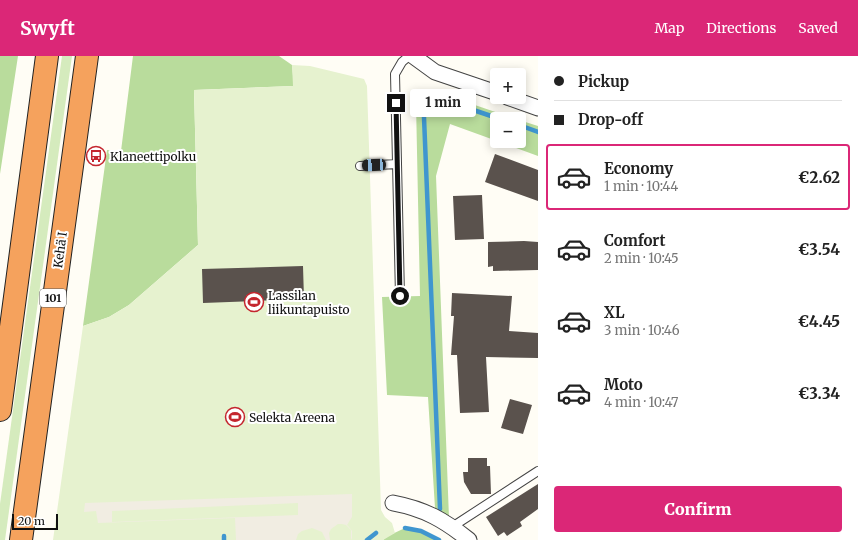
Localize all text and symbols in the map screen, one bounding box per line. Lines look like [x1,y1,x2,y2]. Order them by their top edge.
text: Swyft [20,16,75,40]
text: Map [654,19,684,37]
text: Directions [706,19,776,37]
text: Saved [798,19,838,37]
map controls [490,68,526,148]
button: + [490,68,526,104]
text: Pickup [578,72,629,91]
callout: 1 min [410,89,476,117]
route end [387,94,405,112]
text: 1 min [425,94,461,111]
text: Drop-off [578,110,643,129]
button: − [490,112,526,148]
bus stop icon: Klaneettipolku [85,145,107,167]
place label: Klaneettipolku [110,149,197,164]
car [362,158,386,172]
icon: car [556,159,592,195]
text: Economy [604,159,673,178]
text: €2.62 [798,168,840,187]
text: 1 min · 10:44 [604,178,678,195]
street label: Kehä I [50,231,70,269]
icon: car [556,231,592,267]
text: Comfort [604,231,665,250]
text: €3.54 [798,240,840,259]
text: 2 min · 10:45 [604,250,679,267]
route start [391,287,409,305]
place label: Lassilan liikuntapuisto [268,288,349,317]
road number: 101 [40,289,66,307]
sports icon: Lassilan liikuntapuisto [243,291,265,313]
icon: car [556,303,592,339]
text: XL [604,303,625,322]
text: €4.45 [798,312,840,331]
text: 3 min · 10:46 [604,322,680,339]
icon: car [556,375,592,411]
text: Moto [604,375,643,394]
text: €3.34 [798,384,840,403]
text: 4 min · 10:47 [604,394,679,411]
sports icon: Selekta Areena [224,406,246,428]
place label: Selekta Areena [249,410,335,425]
button: Confirm [554,486,842,532]
scale bar [12,512,58,531]
text: 20 m [18,514,45,528]

